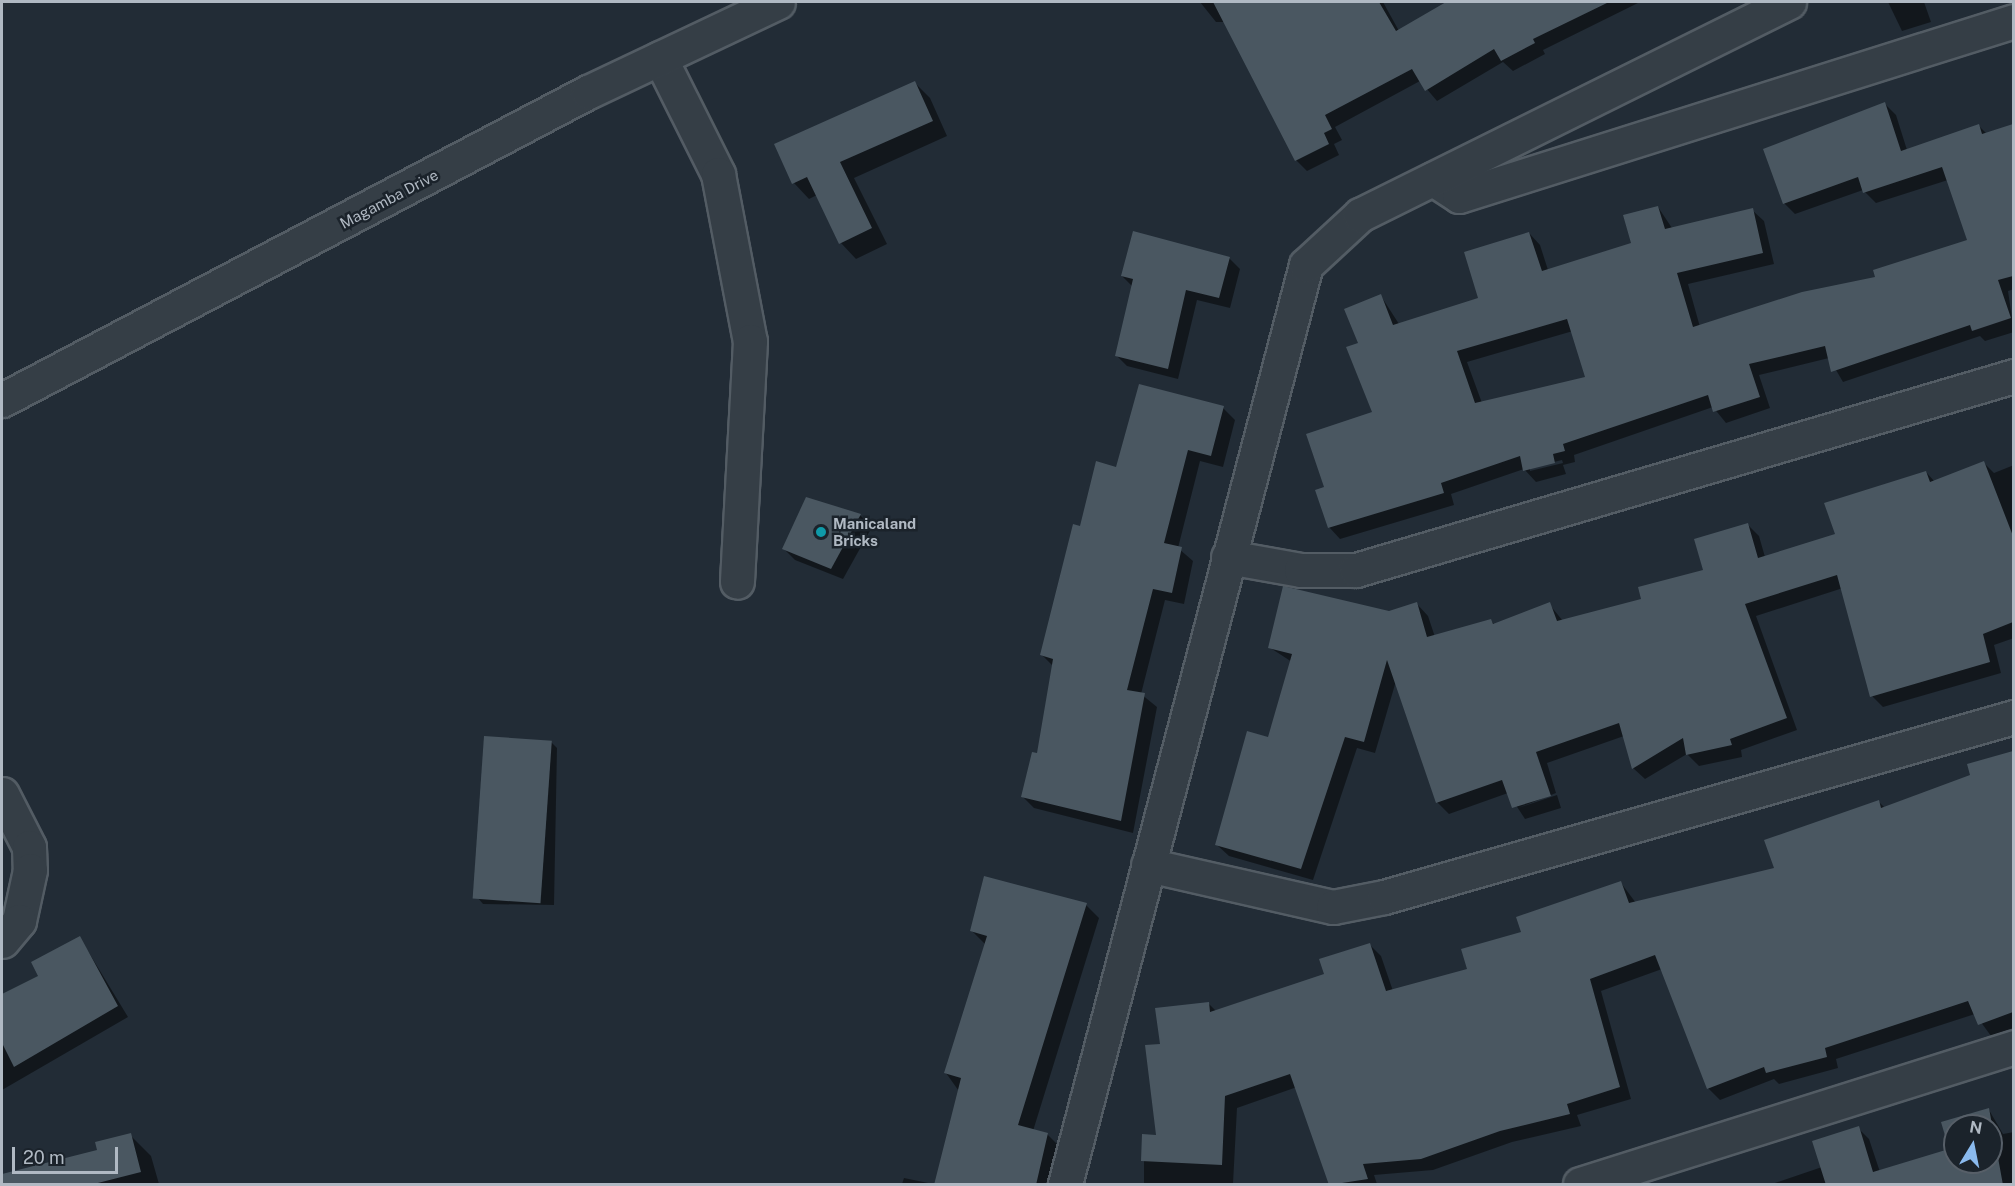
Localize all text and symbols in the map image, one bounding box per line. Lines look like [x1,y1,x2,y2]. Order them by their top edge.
street label: Magamba Drive [337,166,441,232]
place label: Manicaland Bricks [833,514,916,549]
marker: Manicaland Bricks [814,525,828,539]
north arrow [1943,1114,2003,1174]
text: N [1968,1117,1984,1138]
scale bar [15,1135,122,1173]
text: 20 m [23,1147,65,1168]

